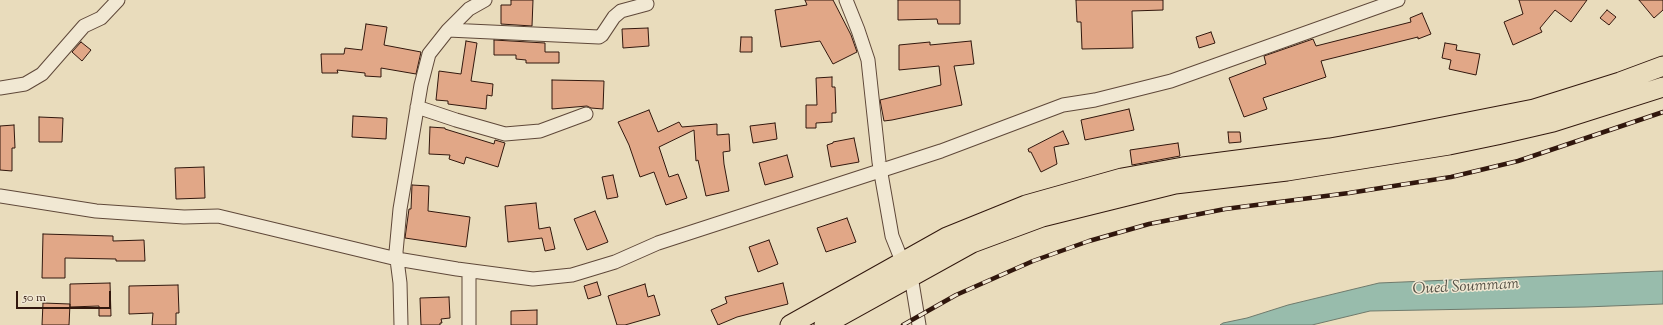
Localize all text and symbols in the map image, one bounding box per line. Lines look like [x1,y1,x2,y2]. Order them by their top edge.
water label: Oued Soummam [1412,276,1520,300]
scale bar [18,283,113,309]
text: 50 m [23,289,46,307]

